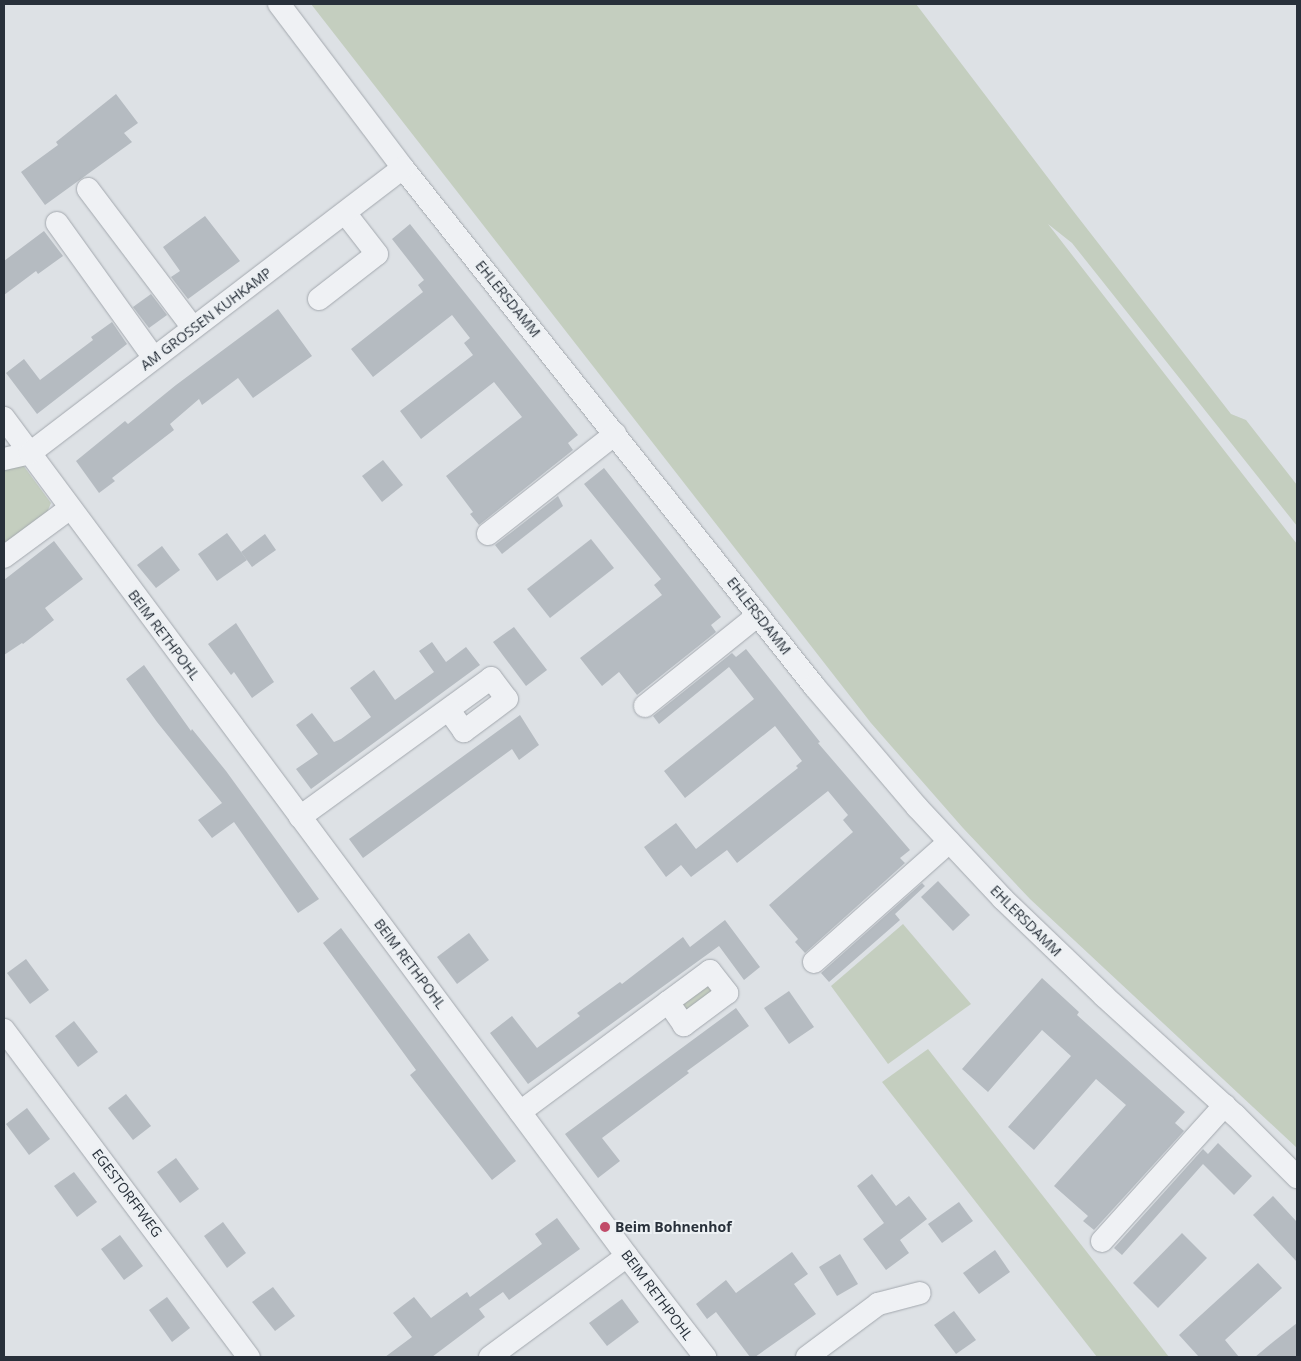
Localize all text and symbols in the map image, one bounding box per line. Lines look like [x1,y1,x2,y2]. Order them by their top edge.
street label: EHLERSDAMM [472,257,544,341]
street label: AM GROSSEN KUHKAMP [137,264,275,374]
street label: EHLERSDAMM [724,574,794,658]
street label: BEIM RETHPOHL [125,587,203,683]
street label: EHLERSDAMM [987,882,1065,960]
street label: BEIM RETHPOHL [371,916,449,1012]
street label: EGESTORFFWEG [88,1146,166,1240]
place label: Beim Bohnenhof [615,1219,732,1235]
marker: Beim Bohnenhof [599,1221,611,1233]
street label: BEIM RETHPOHL [618,1247,696,1343]

